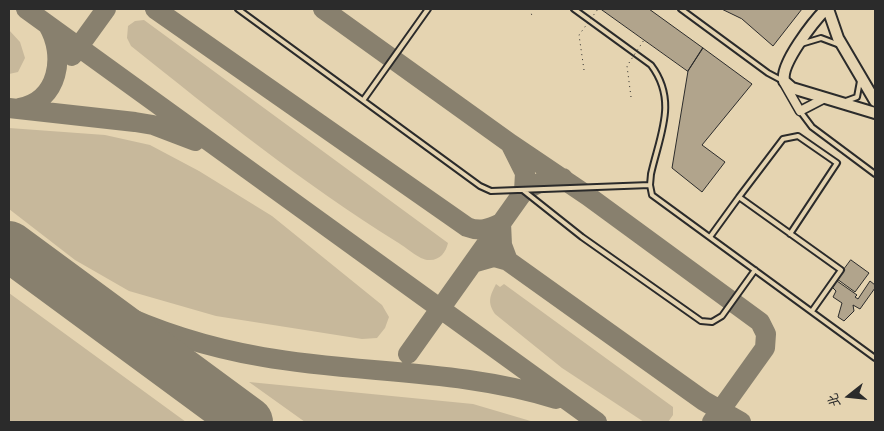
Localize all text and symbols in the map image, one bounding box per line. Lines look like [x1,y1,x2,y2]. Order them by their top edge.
north arrow [824,371,874,421]
text: 北 [824,391,844,409]

